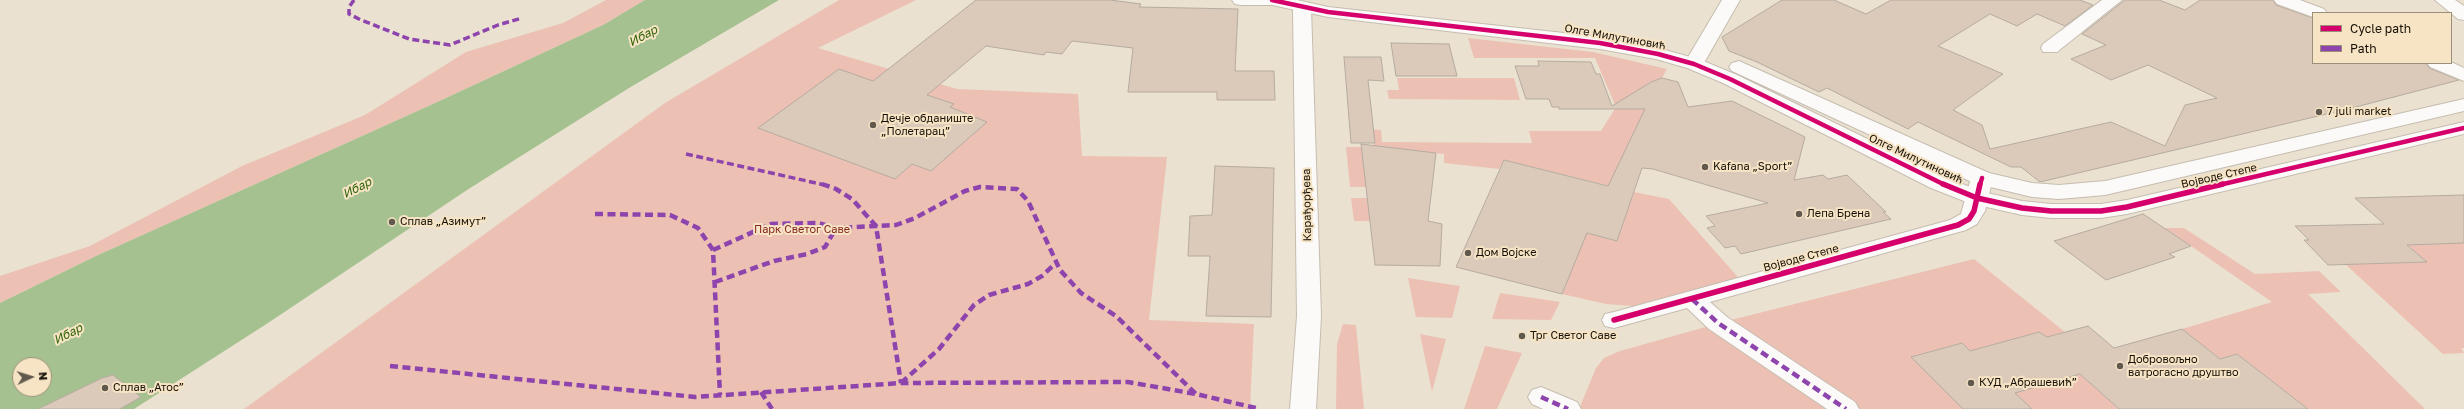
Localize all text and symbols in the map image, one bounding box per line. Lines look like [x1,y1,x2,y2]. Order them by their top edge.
legend [2312,12,2452,64]
text: Cycle path [2350,21,2411,36]
street label: Олге Милутиновић [1563,22,1667,52]
water label: Ибар [626,23,660,49]
text: Path [2350,41,2377,56]
place label: 7 juli market [2327,105,2391,119]
marker: 7 juli market [2314,107,2324,117]
place label: Дечје обданиште „Полетарац” [881,112,973,138]
marker: Дечје обданиште „Полетарац” [868,120,878,130]
street label: Олге Милутиновић [1867,131,1965,187]
place label: Kafana „Sport” [1713,160,1793,174]
street label: Војводе Степе [2180,161,2258,191]
marker: Kafana „Sport” [1700,162,1710,172]
street label: Карађорђева [1300,169,1314,241]
water label: Ибар [340,175,374,201]
place label: Лепа Брена [1807,207,1870,221]
marker: Лепа Брена [1794,209,1804,219]
place label: Сплав „Азимут” [400,215,486,229]
marker: Сплав „Азимут” [387,217,397,227]
park label: Парк Светог Саве [754,223,850,237]
street label: Војводе Степе [1762,242,1840,274]
place label: Дом Војске [1476,246,1537,260]
marker: Дом Војске [1463,248,1473,258]
water label: Ибар [51,321,85,347]
place label: Трг Светог Саве [1530,329,1616,343]
marker: Трг Светог Саве [1517,331,1527,341]
place label: Добровољно ватрогасно друштво [2128,353,2239,379]
north arrow [12,357,52,397]
marker: Добровољно ватрогасно друштво [2115,361,2125,371]
text: N [37,372,50,381]
place label: КУД „Абрашевић” [1979,376,2077,390]
marker: КУД „Абрашевић” [1966,378,1976,388]
place label: Сплав „Атос” [113,381,184,395]
marker: Сплав „Атос” [100,383,110,393]

